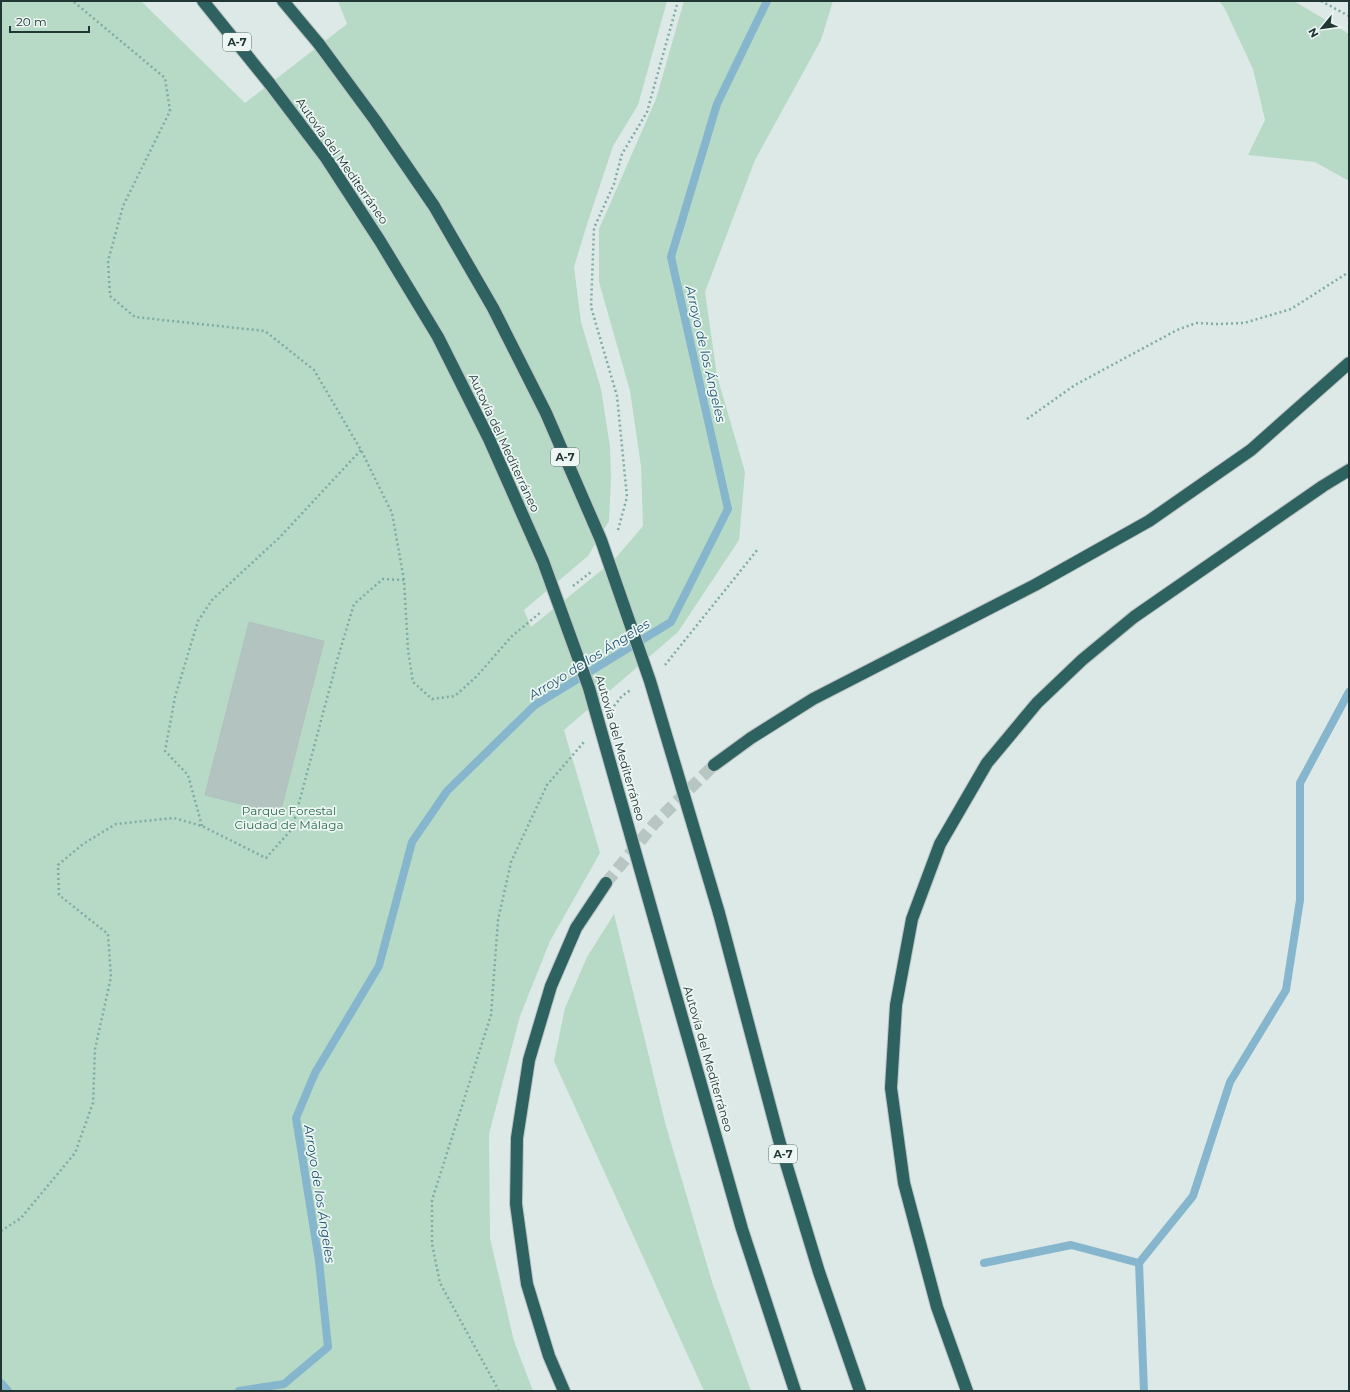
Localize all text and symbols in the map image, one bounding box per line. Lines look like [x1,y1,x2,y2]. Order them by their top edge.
scale bar [10,8,89,34]
north arrow [1302,8,1342,48]
text: 20 m [16,14,47,29]
text: N [1305,26,1322,40]
road number: A-7 [223,33,251,51]
street label: Autovía del Mediterráneo [293,95,392,227]
water label: Arroyo de los Ángeles [682,283,730,425]
street label: Autovía del Mediterráneo [466,371,543,514]
road number: A-7 [551,448,579,466]
water label: Arroyo de los Ángeles [525,615,653,703]
street label: Autovía del Mediterráneo [592,673,649,823]
park label: Parque Forestal Ciudad de Málaga [235,803,343,832]
street label: Autovía del Mediterráneo [680,984,737,1134]
water label: Arroyo de los Ángeles [301,1123,339,1265]
road number: A-7 [769,1145,797,1163]

